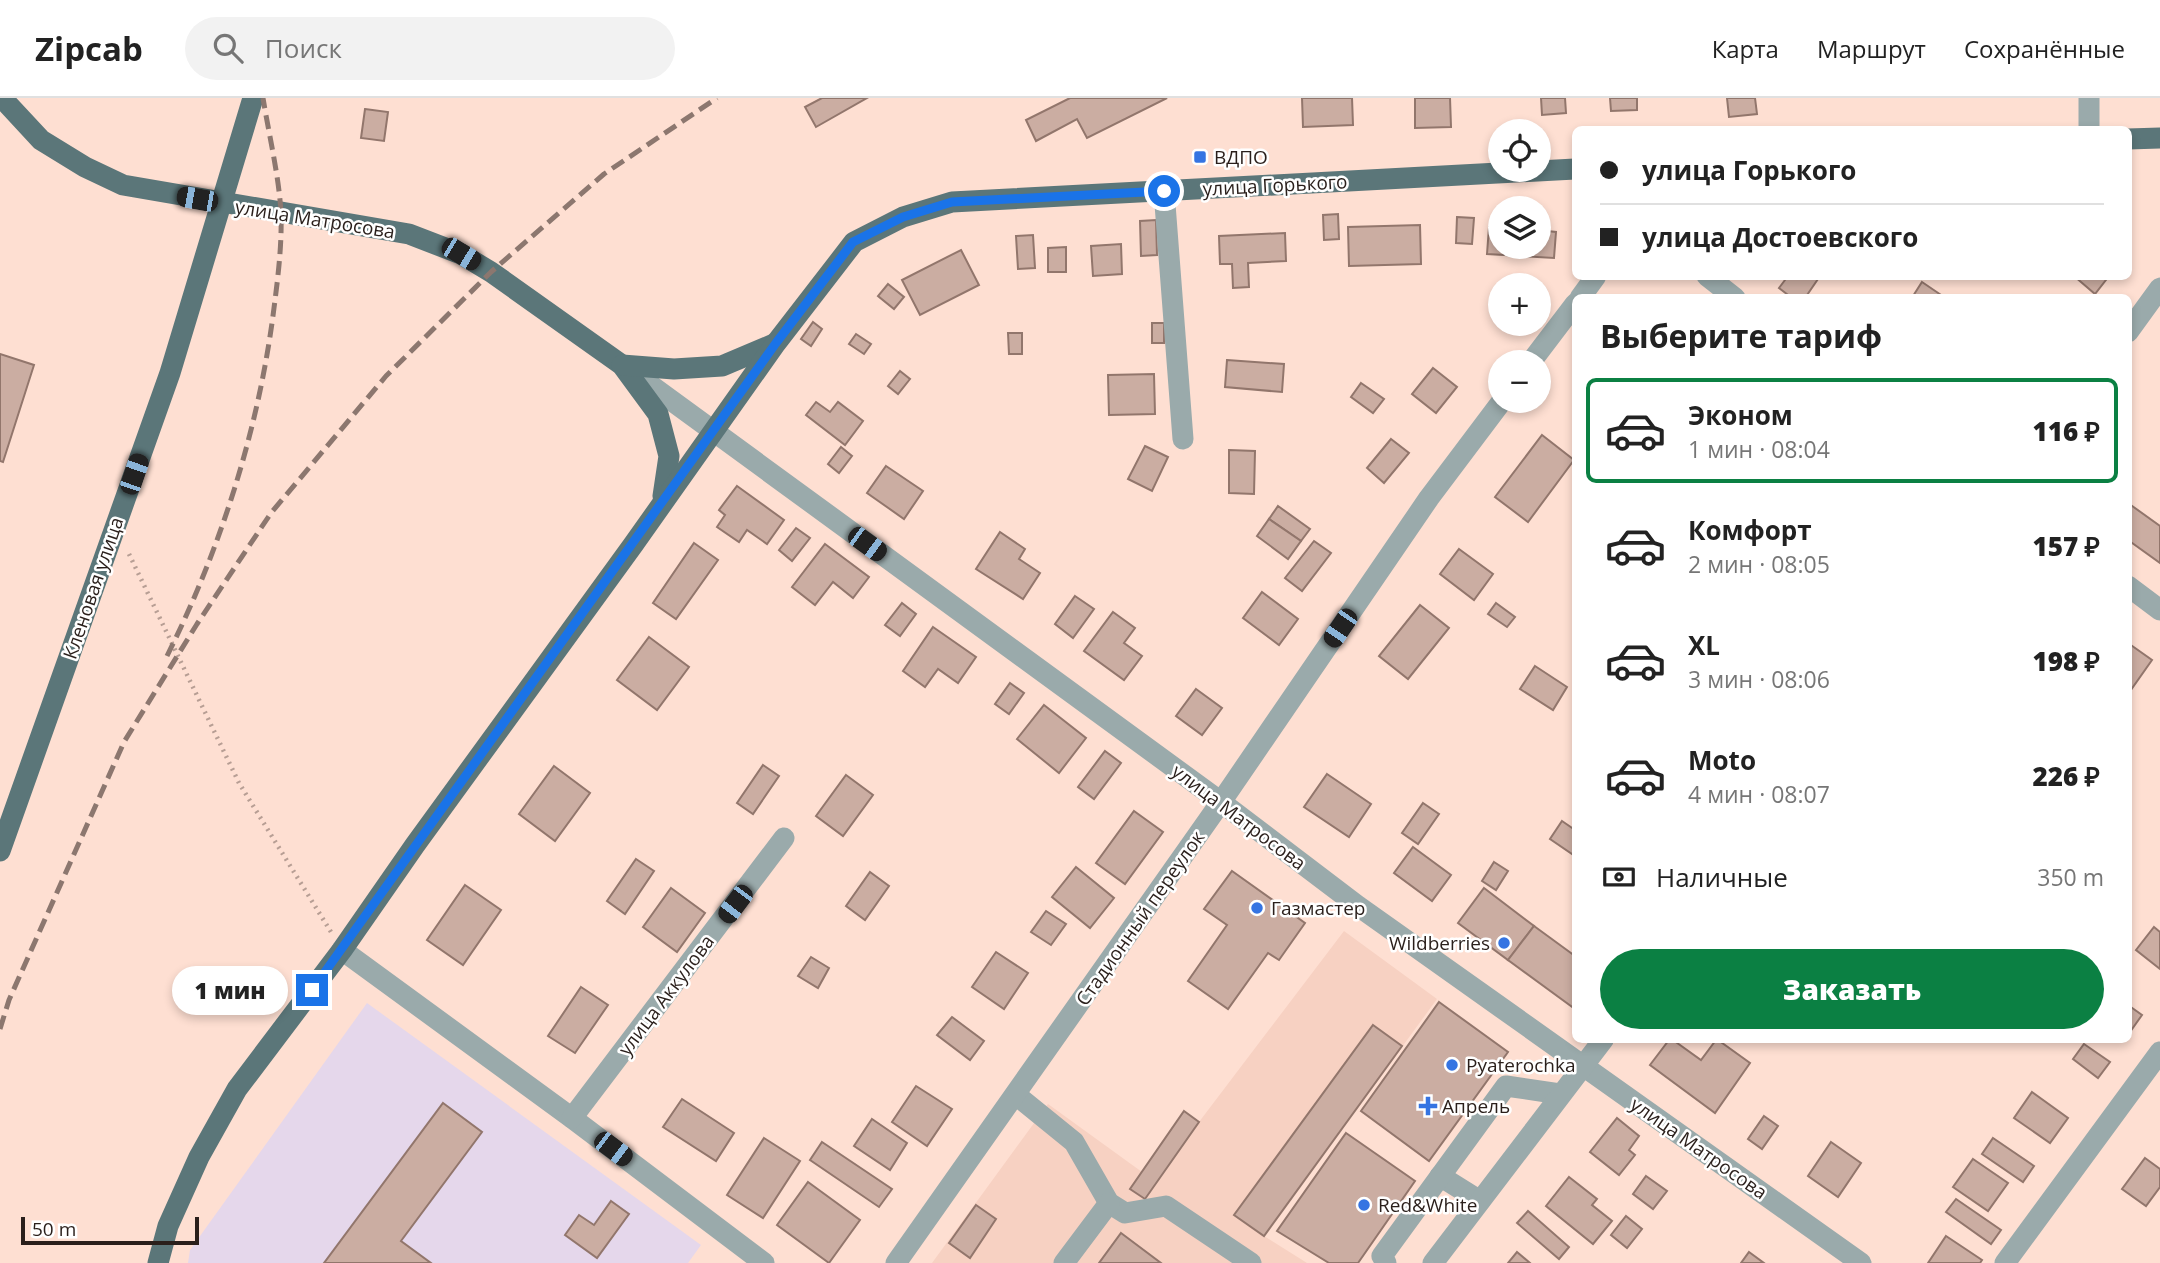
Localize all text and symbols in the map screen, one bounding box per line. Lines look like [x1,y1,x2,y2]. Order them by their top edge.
search box [185,17,675,80]
text: Zipcab [35,26,143,71]
icon: search [209,29,247,67]
text: Поиск [265,30,342,66]
text: Карта [1712,32,1779,65]
text: Маршрут [1817,32,1926,65]
text: Сохранённые [1964,32,2125,65]
map controls [1488,119,1551,413]
button: locate [1488,119,1551,182]
place label: ВДПО [1214,144,1268,170]
marker: ВДПО [1192,149,1208,165]
text: улица Горького [1642,152,1856,188]
street label: улица Горького [1202,168,1348,202]
route start [1148,175,1180,207]
car [175,185,220,213]
street label: улица Матросова [233,194,397,244]
button: layers [1488,196,1551,259]
text: улица Достоевского [1642,219,1918,255]
car [438,234,485,274]
button: + [1488,273,1551,336]
text: Выберите тариф [1600,314,1882,357]
button: − [1488,350,1551,413]
text: Эконом [1688,397,1793,433]
icon: car [1604,399,1667,462]
text: 116 ₽ [2032,413,2100,449]
text: 1 мин · 08:04 [1688,433,1830,465]
car [118,451,151,497]
text: Комфорт [1688,512,1812,548]
street label: Кленовая улица [57,514,129,662]
icon: car [1604,514,1667,577]
car [844,523,891,565]
text: 157 ₽ [2032,528,2100,564]
text: 2 мин · 08:05 [1688,548,1830,580]
car [1320,605,1361,651]
text: XL [1688,627,1720,663]
icon: car [1604,629,1667,692]
text: 198 ₽ [2032,643,2100,679]
text: 3 мин · 08:06 [1688,663,1830,695]
text: Moto [1688,742,1756,778]
icon: car [1604,744,1667,807]
street label: улица Матросова [1167,758,1311,876]
text: 226 ₽ [2032,758,2100,794]
text: 4 мин · 08:07 [1688,778,1830,810]
street label: Стадионный переулок [1070,825,1210,1011]
icon: cash [1600,858,1638,896]
text: Наличные [1656,859,1788,895]
text: 350 m [2037,861,2104,893]
car [714,881,757,927]
place label: Газмастер [1271,895,1365,921]
marker: Газмастер [1249,900,1265,916]
street label: улица Аккулова [612,929,720,1061]
place label: Wildberries [1389,930,1490,956]
marker: Wildberries [1496,935,1512,951]
button: Заказать [1600,949,2104,1029]
callout: 1 мин [172,966,288,1015]
text: 1 мин [195,974,265,1006]
route end [296,974,328,1006]
place label: Pyaterochka [1466,1052,1575,1078]
marker: Pyaterochka [1444,1057,1460,1073]
street label: улица Матросова [1625,1091,1773,1205]
place label: Апрель [1442,1093,1510,1119]
marker: Апрель [1420,1098,1436,1114]
car [590,1128,637,1170]
place label: Red&White [1378,1192,1477,1218]
marker: Red&White [1356,1197,1372,1213]
scale bar [21,1214,200,1246]
text: 50 m [32,1216,76,1242]

